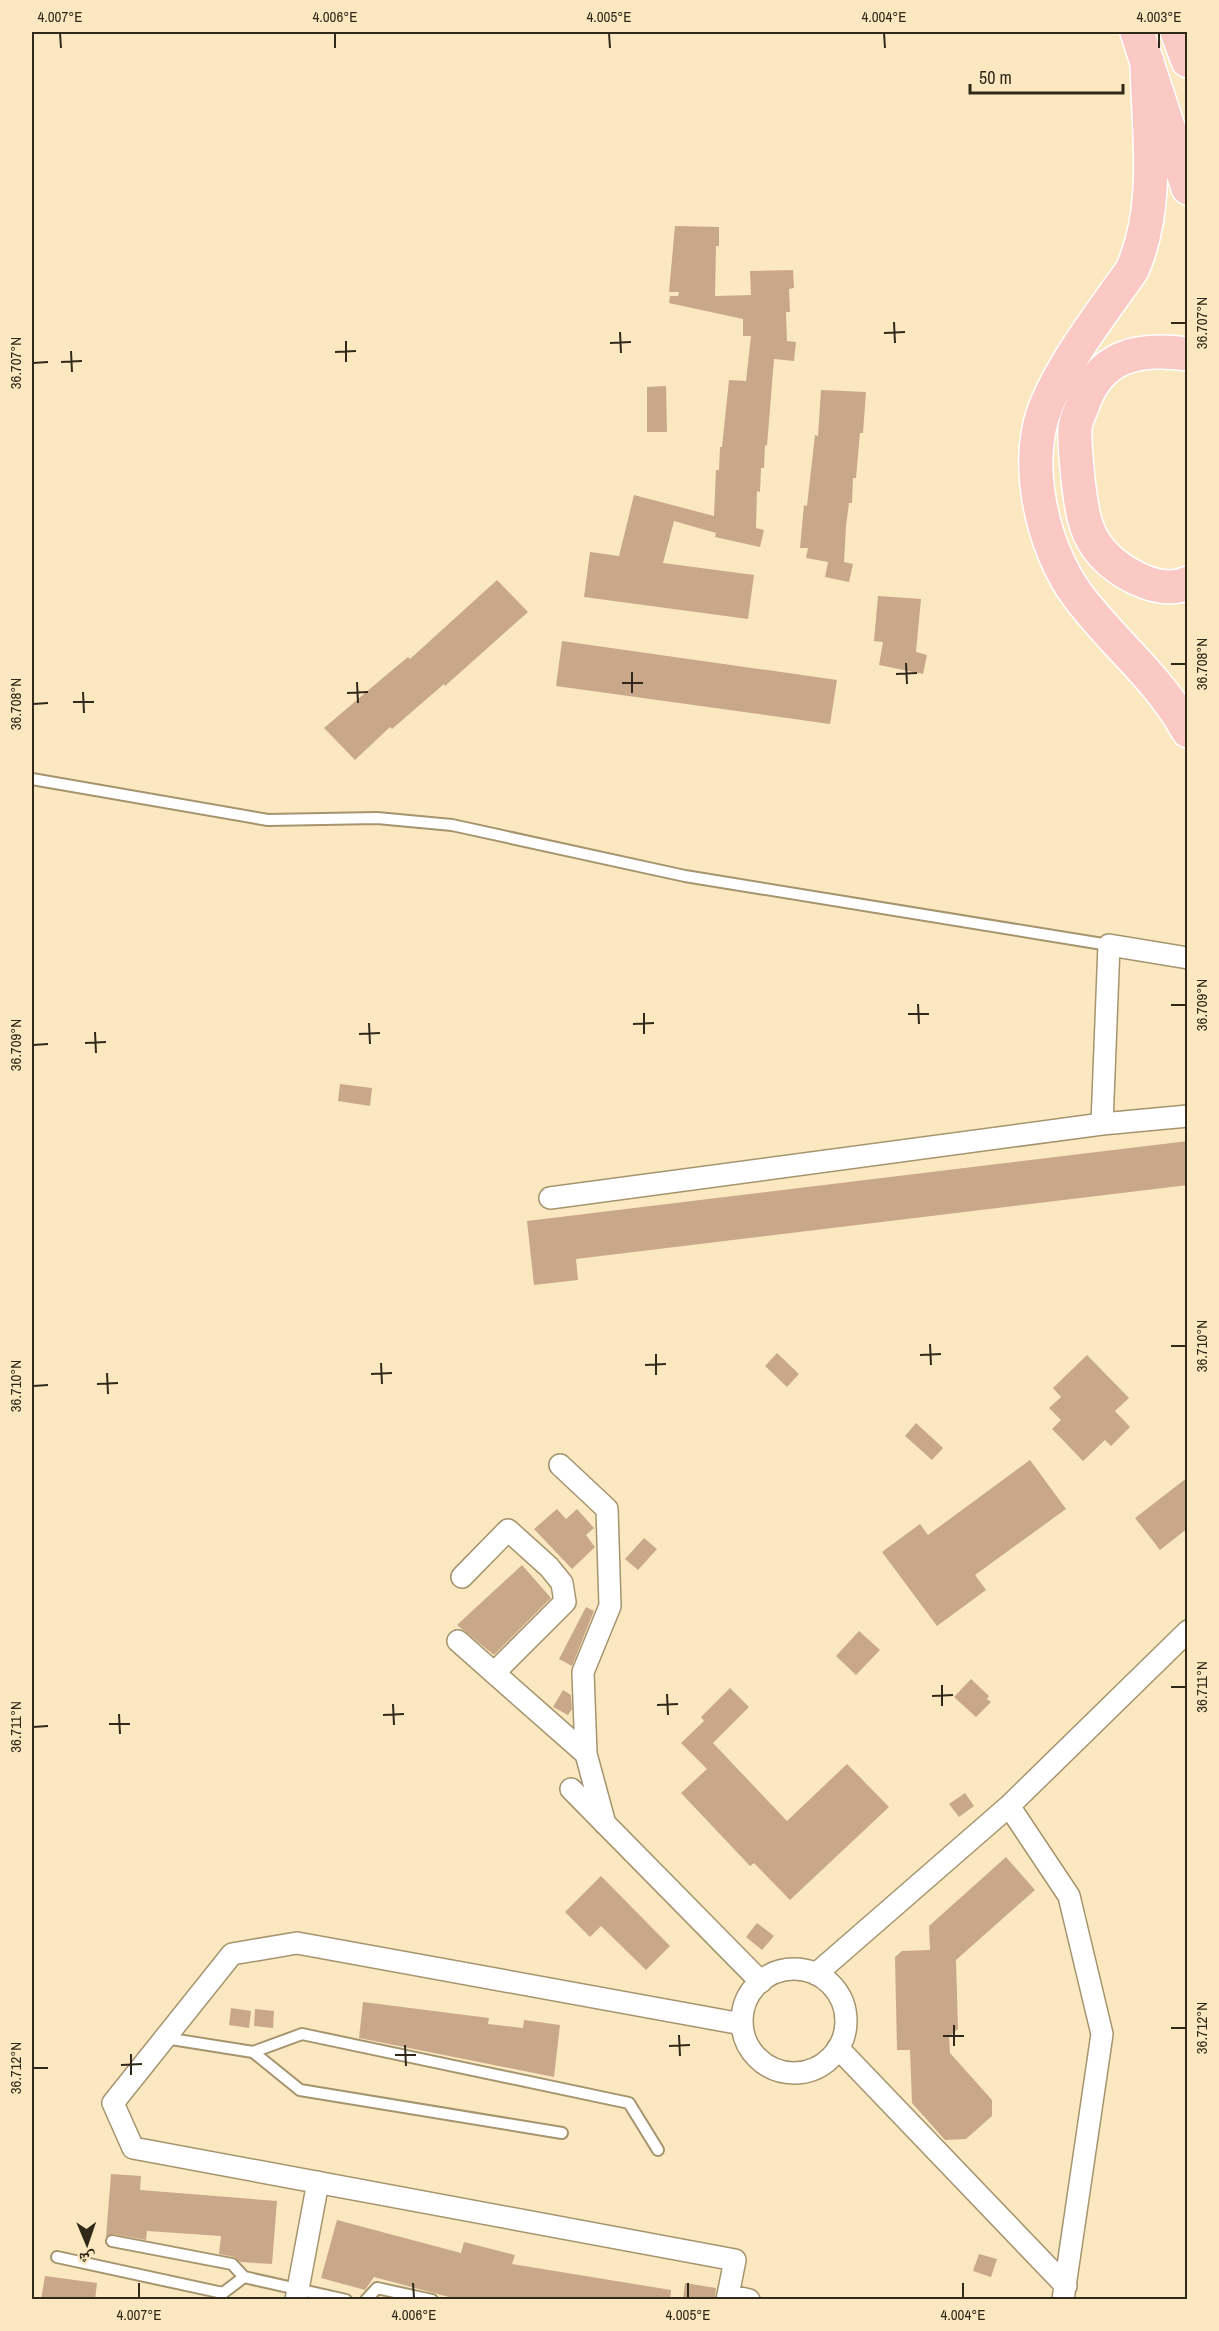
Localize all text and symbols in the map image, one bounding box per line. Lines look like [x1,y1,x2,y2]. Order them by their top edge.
text: 4.007°E [38,6,83,27]
text: 4.006°E [313,6,358,27]
text: 4.005°E [587,6,632,27]
text: 4.004°E [862,6,907,27]
text: 4.003°E [1137,6,1182,27]
scale bar [970,57,1123,95]
text: 50 m [979,65,1012,90]
text: 36.707°N [1191,297,1212,349]
text: 36.707°N [5,337,26,389]
text: 36.708°N [1191,638,1212,690]
text: 36.708°N [5,678,26,730]
text: 36.709°N [1191,979,1212,1031]
text: 36.709°N [5,1019,26,1071]
text: 36.710°N [1191,1320,1212,1372]
text: 36.710°N [5,1360,26,1412]
text: 36.711°N [1191,1661,1212,1713]
text: 36.711°N [5,1701,26,1753]
text: 36.712°N [1191,2002,1212,2054]
text: 36.712°N [5,2042,26,2094]
north arrow [57,2214,117,2274]
text: ش [79,2248,96,2270]
text: 4.007°E [117,2304,162,2325]
text: 4.006°E [392,2304,437,2325]
text: 4.005°E [666,2304,711,2325]
text: 4.004°E [941,2304,986,2325]

